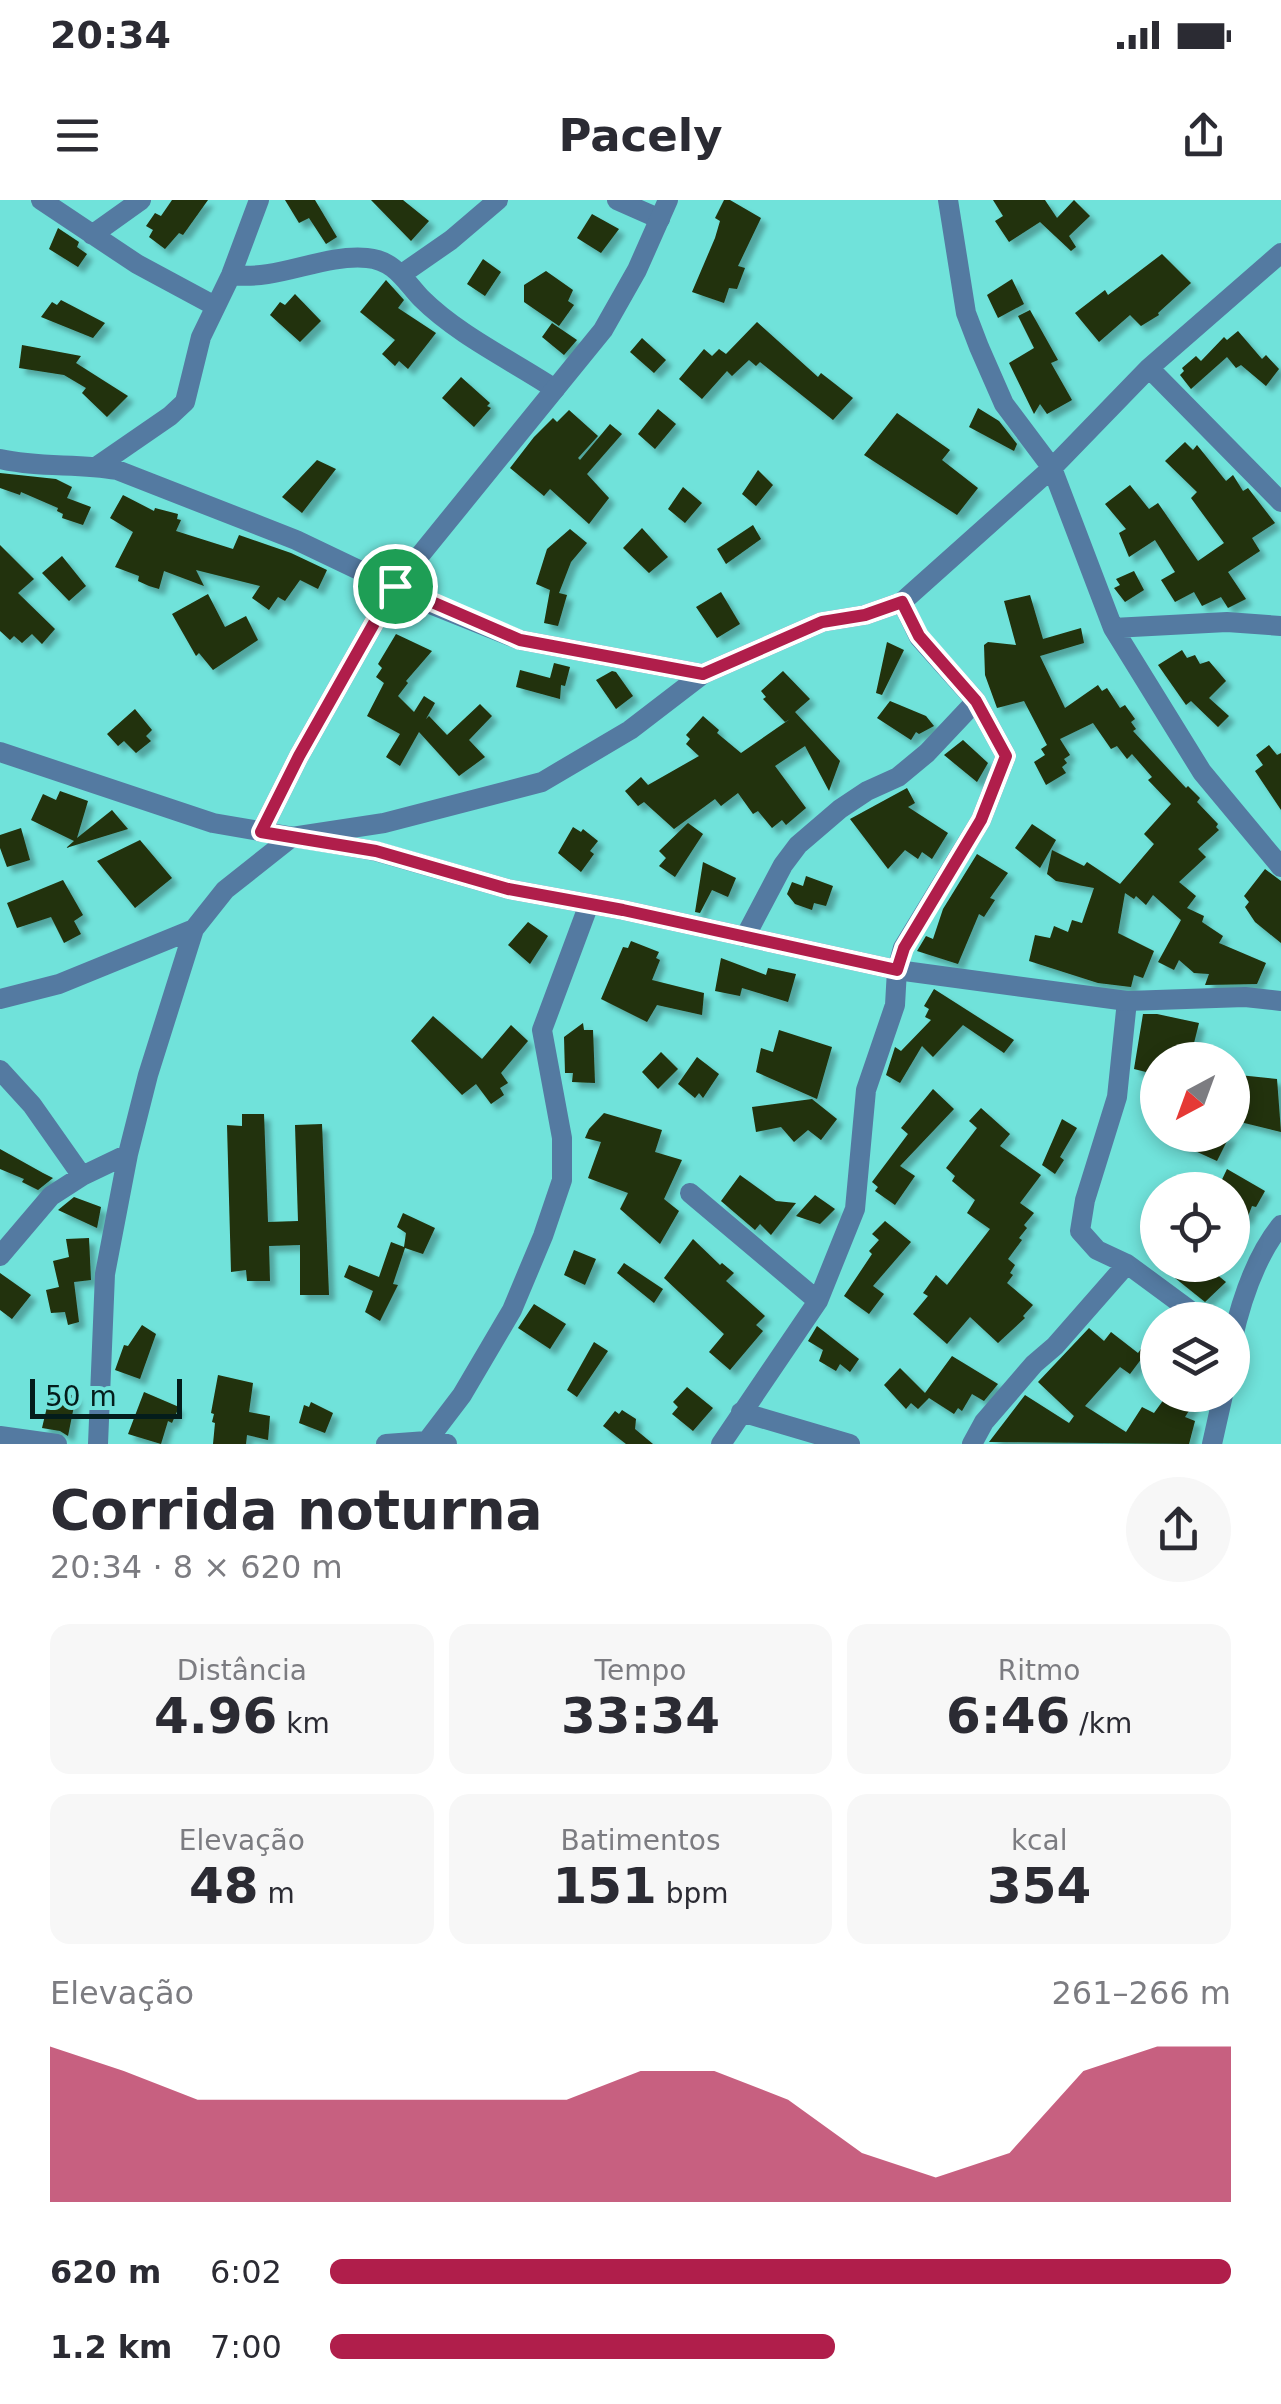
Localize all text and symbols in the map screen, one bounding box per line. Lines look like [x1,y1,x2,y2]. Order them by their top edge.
text: 20:34 [50,13,171,57]
icon: menu [50,108,105,163]
icon: share [1176,108,1231,163]
text: Pacely [558,109,723,162]
pin [353,544,438,629]
icon: arrive [368,559,423,614]
north arrow [1140,1042,1250,1152]
map controls [1140,1042,1250,1412]
button: locate [1140,1172,1250,1282]
button: layers [1140,1302,1250,1412]
scale bar [30,1374,182,1418]
text: 50 m [45,1380,117,1413]
button: share [1126,1477,1231,1582]
text: Corrida noturna [50,1478,543,1542]
text: 20:34 · 8 × 620 m [50,1548,343,1586]
text: Distância [177,1654,307,1687]
text: Tempo [595,1654,686,1687]
text: Ritmo [998,1654,1080,1687]
text: 4.96 [154,1687,277,1745]
text: 33:34 [561,1687,720,1745]
text: 6:46 [946,1687,1070,1745]
text: km [277,1707,330,1740]
text: /km [1070,1707,1132,1740]
text: Elevação [179,1824,305,1857]
text: Batimentos [560,1824,721,1857]
text: kcal [1011,1824,1067,1857]
text: 48 [189,1857,259,1915]
text: 151 [552,1857,657,1915]
text: 354 [987,1857,1091,1915]
text: m [259,1877,295,1910]
text: bpm [657,1877,729,1910]
text: Elevação [50,1974,194,2012]
text: 261–266 m [1052,1974,1231,2012]
text: 620 m [50,2253,161,2291]
text: 6:02 [210,2253,282,2291]
text: 1.2 km [50,2328,172,2366]
text: 7:00 [210,2328,282,2366]

